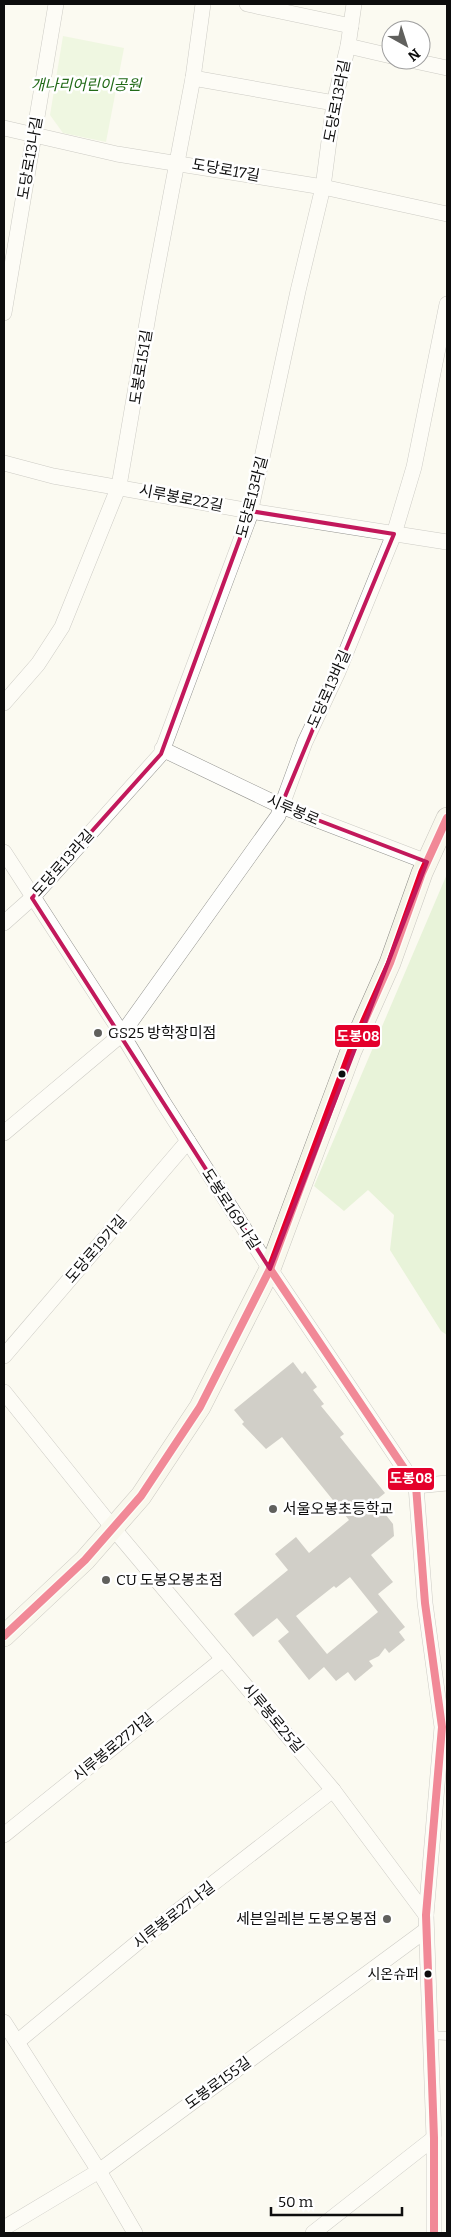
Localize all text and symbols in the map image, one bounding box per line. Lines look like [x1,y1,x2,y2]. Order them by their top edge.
north arrow [381,20,431,70]
text: N [404,45,423,65]
street label: 도당로13라길 [320,58,354,144]
park label: 개나리어린이공원 [31,76,142,94]
street label: 도당로13나길 [14,115,46,201]
street label: 도당로17길 [191,155,261,185]
street label: 도봉로151길 [126,328,156,406]
street label: 도당로13라길 [232,454,272,540]
street label: 시루봉로22길 [137,481,225,515]
street label: 도당로13바길 [304,647,354,731]
street label: 시루봉로 [264,791,322,829]
street label: 도당로13라길 [28,826,98,900]
place label: GS25 방학장미점 [108,1024,216,1042]
line badge: 도봉08 [334,1024,381,1048]
marker: GS25 방학장미점 [92,1027,104,1039]
text: 도봉08 [336,1028,380,1045]
unlabelled marker [337,1069,347,1079]
street label: 도봉로169나길 [198,1165,264,1253]
street label: 도당로19가길 [62,1211,130,1287]
line badge: 도봉08 [387,1467,435,1491]
text: 도봉08 [389,1470,433,1487]
place label: 서울오봉초등학교 [283,1500,393,1518]
marker: 서울오봉초등학교 [267,1503,279,1515]
place label: CU 도봉오봉초점 [116,1571,223,1589]
marker: CU 도봉오봉초점 [100,1574,112,1586]
street label: 시루봉로25길 [239,1680,307,1756]
street label: 시루봉로27가길 [69,1709,157,1785]
street label: 시루봉로27나길 [130,1878,218,1952]
place label: 세븐일레븐 도봉오봉점 [236,1910,377,1928]
marker: 세븐일레븐 도봉오봉점 [381,1913,393,1925]
place label: 시온슈퍼 [367,1966,419,1983]
marker: 시온슈퍼 [423,1969,433,1979]
street label: 도봉로155길 [181,2053,255,2113]
scale bar [271,2184,402,2216]
text: 50 m [278,2193,314,2211]

